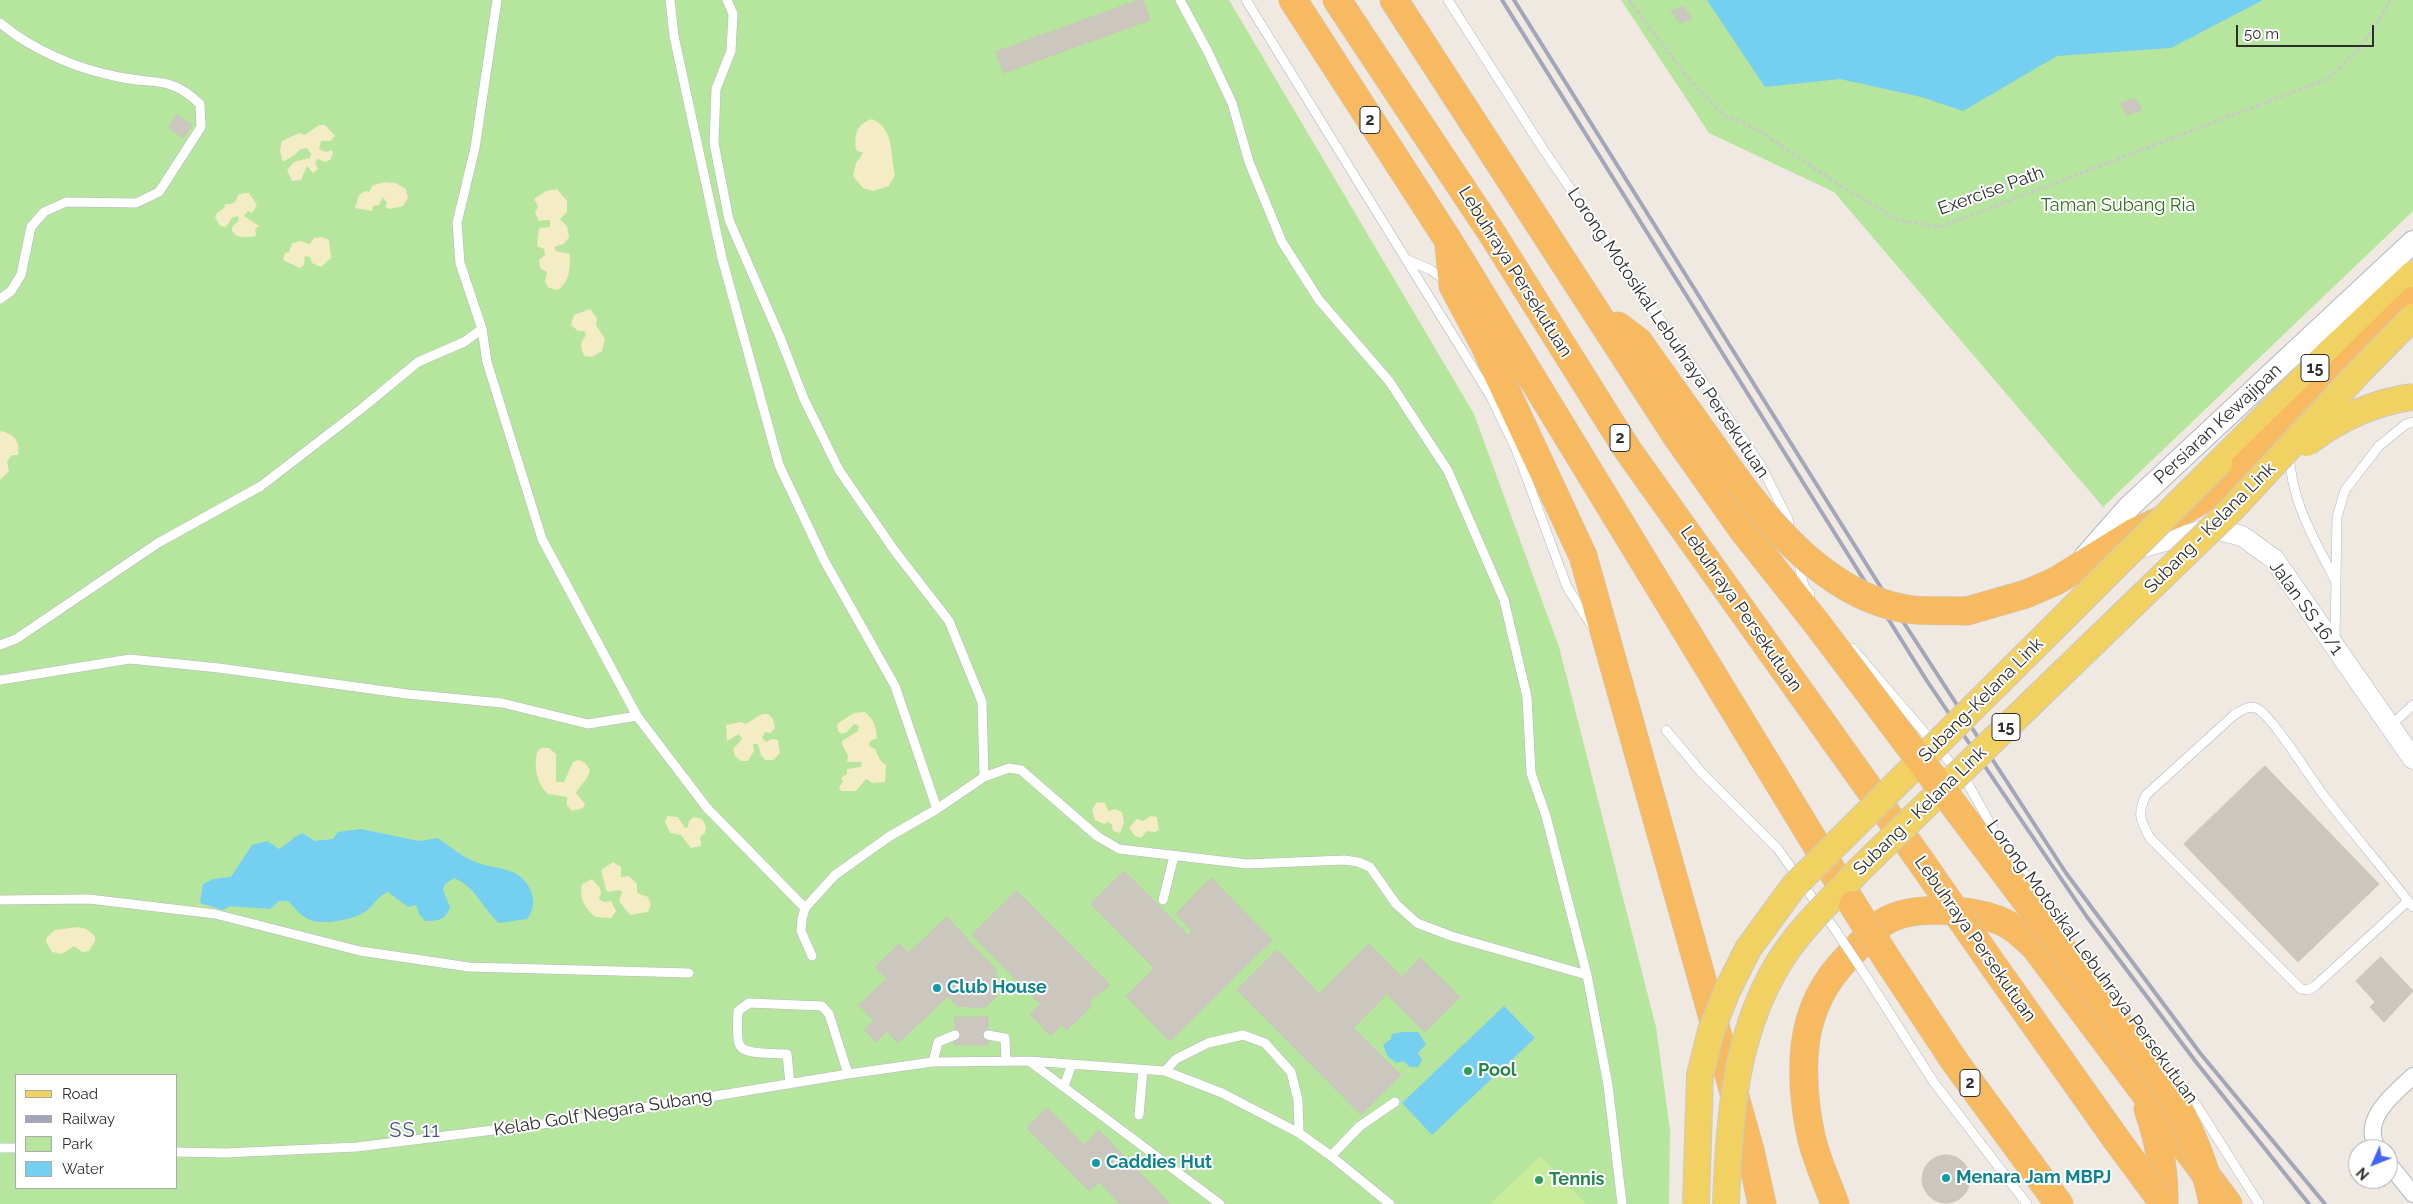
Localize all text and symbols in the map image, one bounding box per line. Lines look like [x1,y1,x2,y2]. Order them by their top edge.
scale bar [2238,15,2376,47]
text: 50 m [2244,25,2279,43]
road number: 2 [1360,106,1380,134]
street label: Exercise Path [1935,162,2047,220]
street label: Lebuhraya Persekutuan [1454,183,1576,361]
street label: Lorong Motosikal Lebuhraya Persekutuan [1562,184,1774,482]
park label: Taman Subang Ria [2041,195,2195,217]
road number: 15 [2301,354,2329,382]
street label: Persiaran Kewajipan [2150,359,2286,489]
road number: 2 [1610,424,1630,452]
street label: Subang - Kelana Link [2140,458,2280,598]
street label: Lebuhraya Persekutuan [1676,522,1806,696]
street label: Jalan SS 16/1 [2265,557,2347,659]
street label: Subang-Kelana Link [1914,633,2048,767]
road number: 15 [1992,714,2020,740]
street label: Subang - Kelana Link [1849,742,1991,880]
street label: Lorong Motosikal Lebuhraya Persekutuan [1982,816,2202,1108]
street label: Lebuhraya Persekutuan [1910,852,2040,1026]
place label: Club House [947,977,1047,999]
marker: Club House [931,982,943,994]
place label: Pool [1478,1060,1517,1082]
marker: Pool [1462,1065,1474,1077]
road number: 2 [1960,1070,1980,1096]
legend [15,1074,178,1189]
text: Road [62,1085,98,1103]
street label: Kelab Golf Negara Subang [492,1085,714,1141]
text: Railway [62,1110,115,1128]
district label: SS 11 [389,1119,441,1143]
text: Park [62,1135,93,1153]
north arrow [2348,1139,2398,1189]
place label: Caddies Hut [1106,1152,1212,1174]
marker: Caddies Hut [1090,1157,1102,1169]
text: Water [62,1160,104,1178]
text: N [2353,1164,2372,1183]
place label: Menara Jam MBPJ [1956,1167,2111,1189]
place label: Tennis [1549,1169,1604,1191]
marker: Menara Jam MBPJ [1940,1172,1952,1184]
marker: Tennis [1533,1174,1545,1186]

